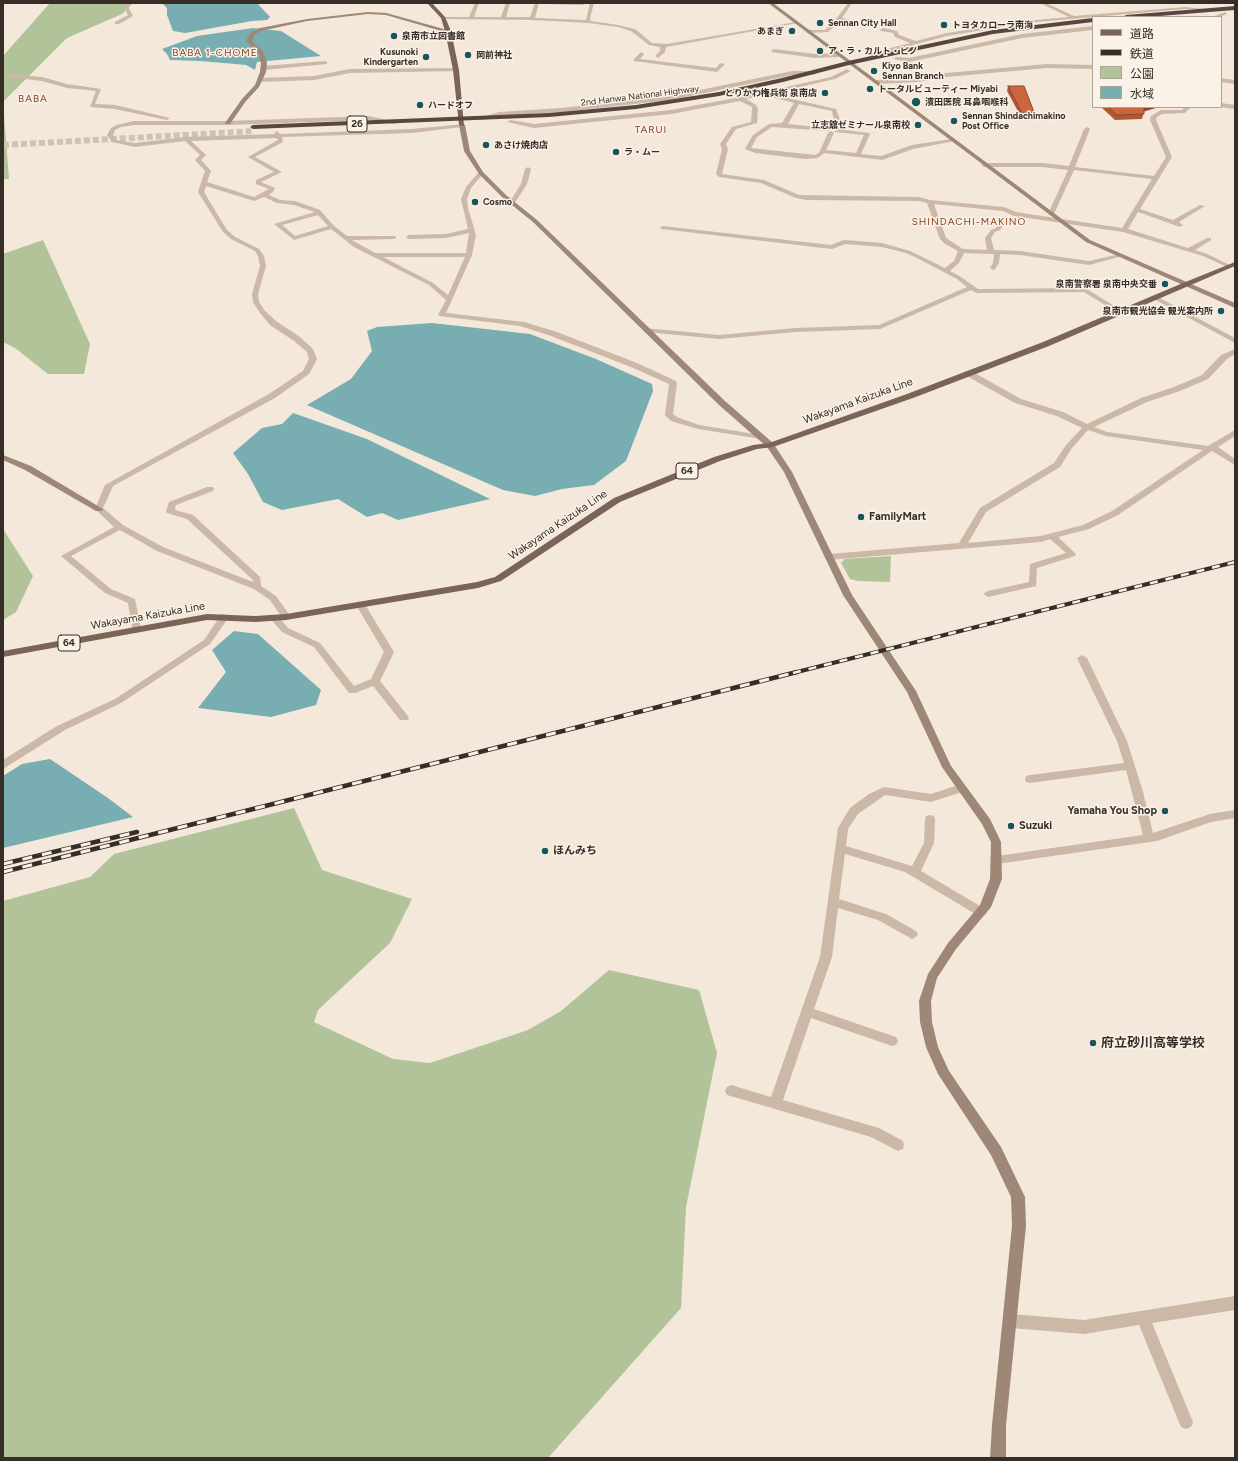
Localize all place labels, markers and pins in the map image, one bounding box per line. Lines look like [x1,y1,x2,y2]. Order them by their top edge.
marker: Sennan City Hall [815,18,825,28]
place label: Sennan City Hall [828,18,897,28]
marker: トヨタカローラ南海 [939,20,949,30]
place label: トヨタカローラ南海 [952,20,1033,30]
place label: あまぎ [757,26,784,36]
marker: あまぎ [787,26,797,36]
marker: 泉南市立図書館 [389,31,399,41]
place label: 泉南市立図書館 [402,31,465,41]
marker: ア・ラ・カルト・ピノ [815,46,825,56]
place label: ア・ラ・カルト・ピノ [828,46,918,56]
place label: Kusunoki Kindergarten [364,47,418,68]
marker: 岡前神社 [463,50,473,60]
place label: 岡前神社 [476,50,512,60]
marker: Kusunoki Kindergarten [421,52,431,62]
place label: Kiyo Bank Sennan Branch [882,61,944,82]
marker: Kiyo Bank Sennan Branch [869,66,879,76]
marker: トータルビューティー Miyabi [865,84,875,94]
place label: トータルビューティー Miyabi [878,84,998,94]
place label: とりかわ権兵衛 泉南店 [725,88,817,98]
marker: とりかわ権兵衛 泉南店 [820,88,830,98]
marker: 濱田医院 耳鼻咽喉科 [910,96,922,108]
place label: 濱田医院 耳鼻咽喉科 [925,97,1008,107]
marker: ハードオフ [415,100,425,110]
place label: ハードオフ [428,100,473,110]
place label: Sennan Shindachimakino Post Office [962,111,1066,132]
marker: Sennan Shindachimakino Post Office [949,116,959,126]
place label: 立志舘ゼミナール泉南校 [811,120,910,130]
marker: 立志舘ゼミナール泉南校 [913,120,923,130]
marker: あさけ焼肉店 [481,140,491,150]
place label: あさけ焼肉店 [494,140,548,150]
marker: ラ・ムー [611,147,621,157]
place label: ラ・ムー [624,147,660,157]
marker: Cosmo [470,197,480,207]
place label: Cosmo [483,197,512,207]
place label: 泉南警察署 泉南中央交番 [1056,279,1157,289]
marker: 泉南警察署 泉南中央交番 [1160,279,1170,289]
place label: 泉南市観光協会 観光案内所 [1103,306,1213,316]
marker: 泉南市観光協会 観光案内所 [1216,306,1226,316]
place label: FamilyMart [869,510,926,524]
marker: FamilyMart [856,512,866,522]
place label: Yamaha You Shop [1067,804,1157,818]
marker: Yamaha You Shop [1160,806,1170,816]
place label: Suzuki [1019,819,1052,833]
marker: Suzuki [1006,821,1016,831]
place label: ほんみち [553,844,597,858]
marker: ほんみち [540,846,550,856]
place label: 府立砂川高等学校 [1101,1035,1205,1051]
marker: 府立砂川高等学校 [1088,1038,1098,1048]

